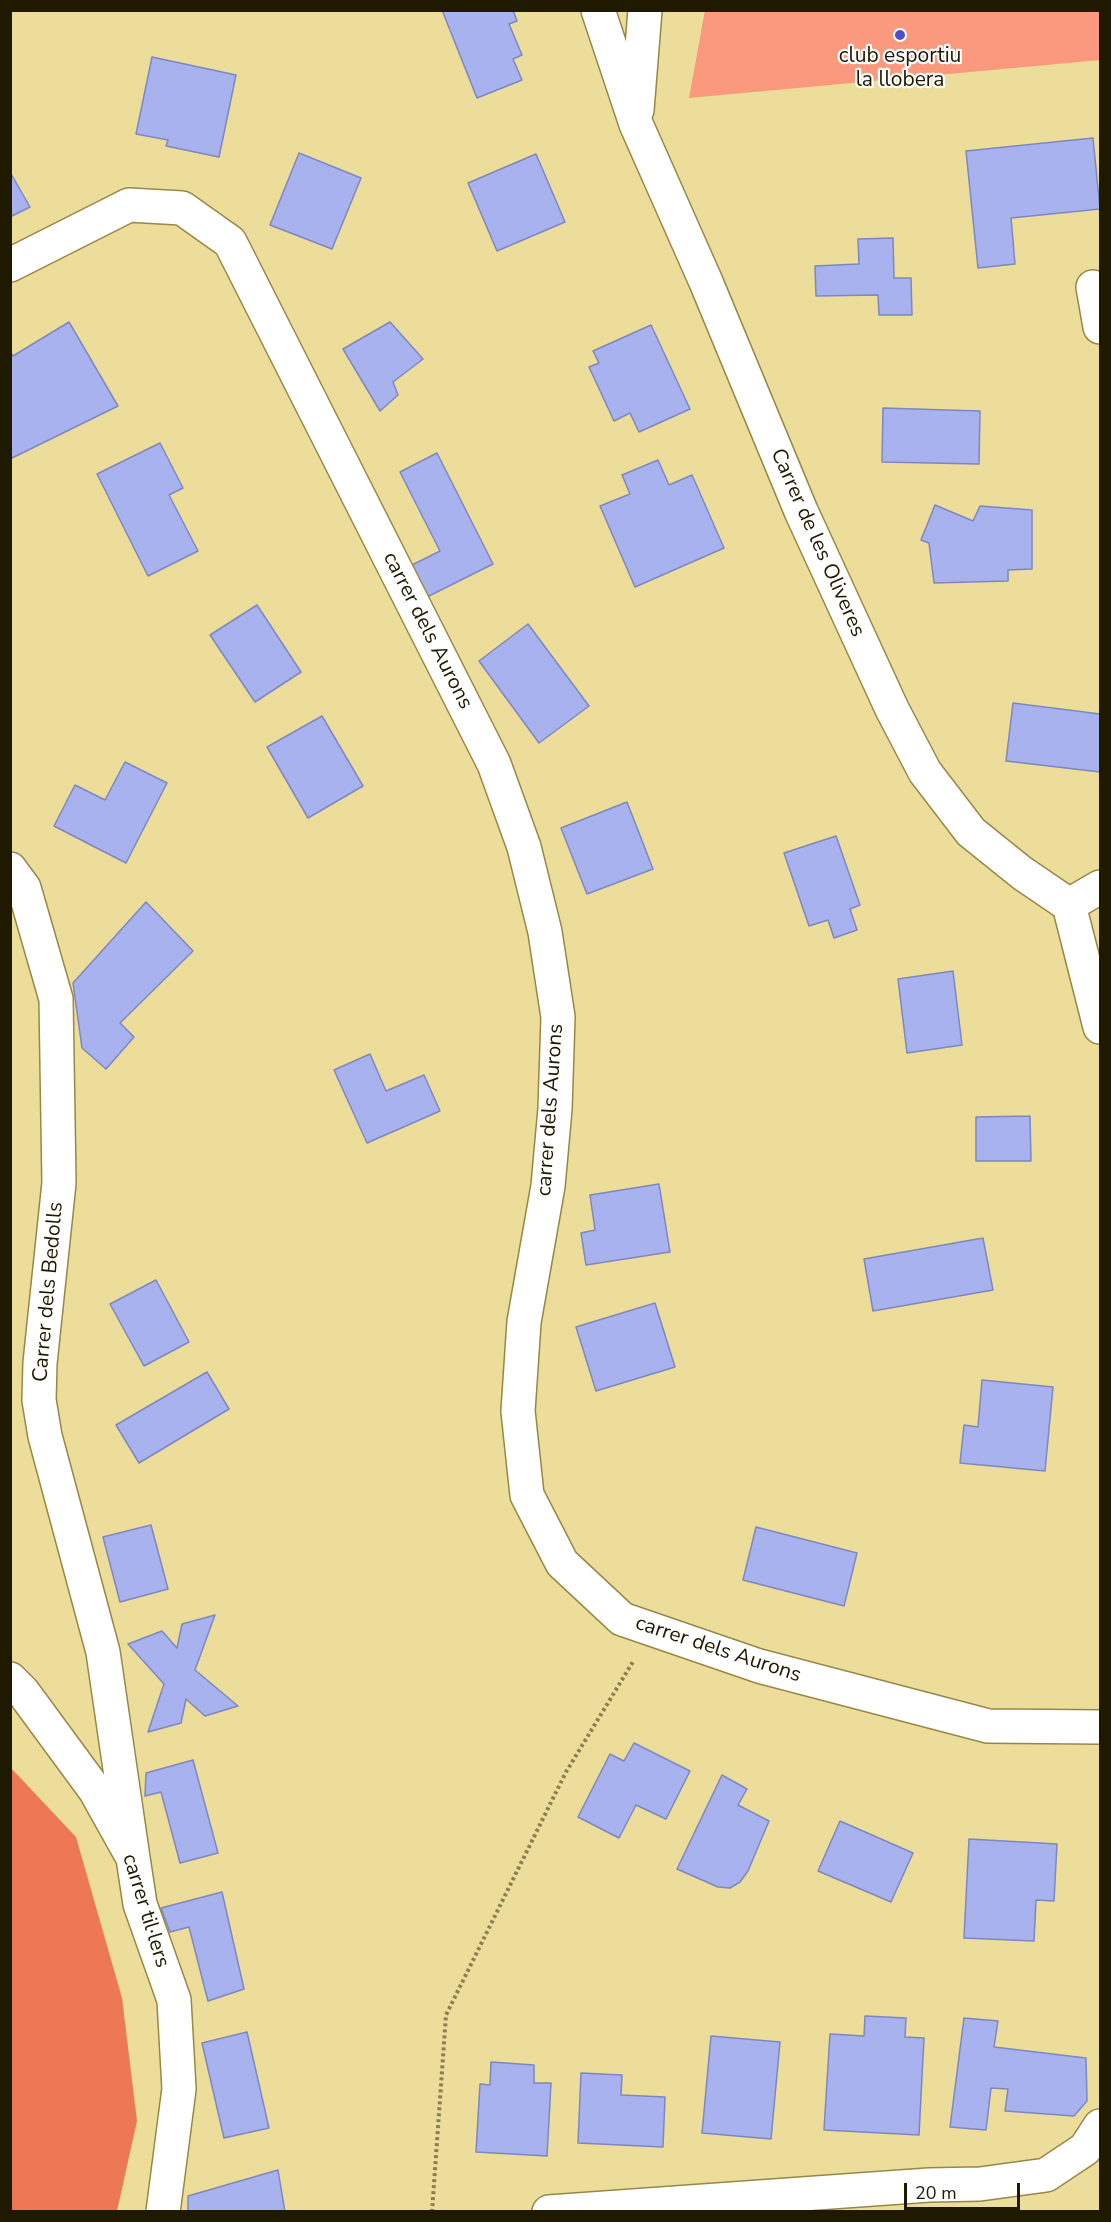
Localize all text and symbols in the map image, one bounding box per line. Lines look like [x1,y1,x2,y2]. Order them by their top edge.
marker: club esportiu la llobera [893,28,907,42]
place label: club esportiu la llobera [839,44,961,94]
street label: Carrer de les Oliveres [764,445,870,641]
street label: carrer dels Aurons [377,548,477,714]
street label: carrer dels Aurons [532,1023,570,1197]
street label: Carrer dels Bedolls [29,1201,69,1383]
street label: carrer dels Aurons [632,1611,804,1689]
street label: carrer til·lers [116,1851,174,1971]
scale bar [907,2171,1022,2209]
text: 20 m [915,2181,957,2205]

